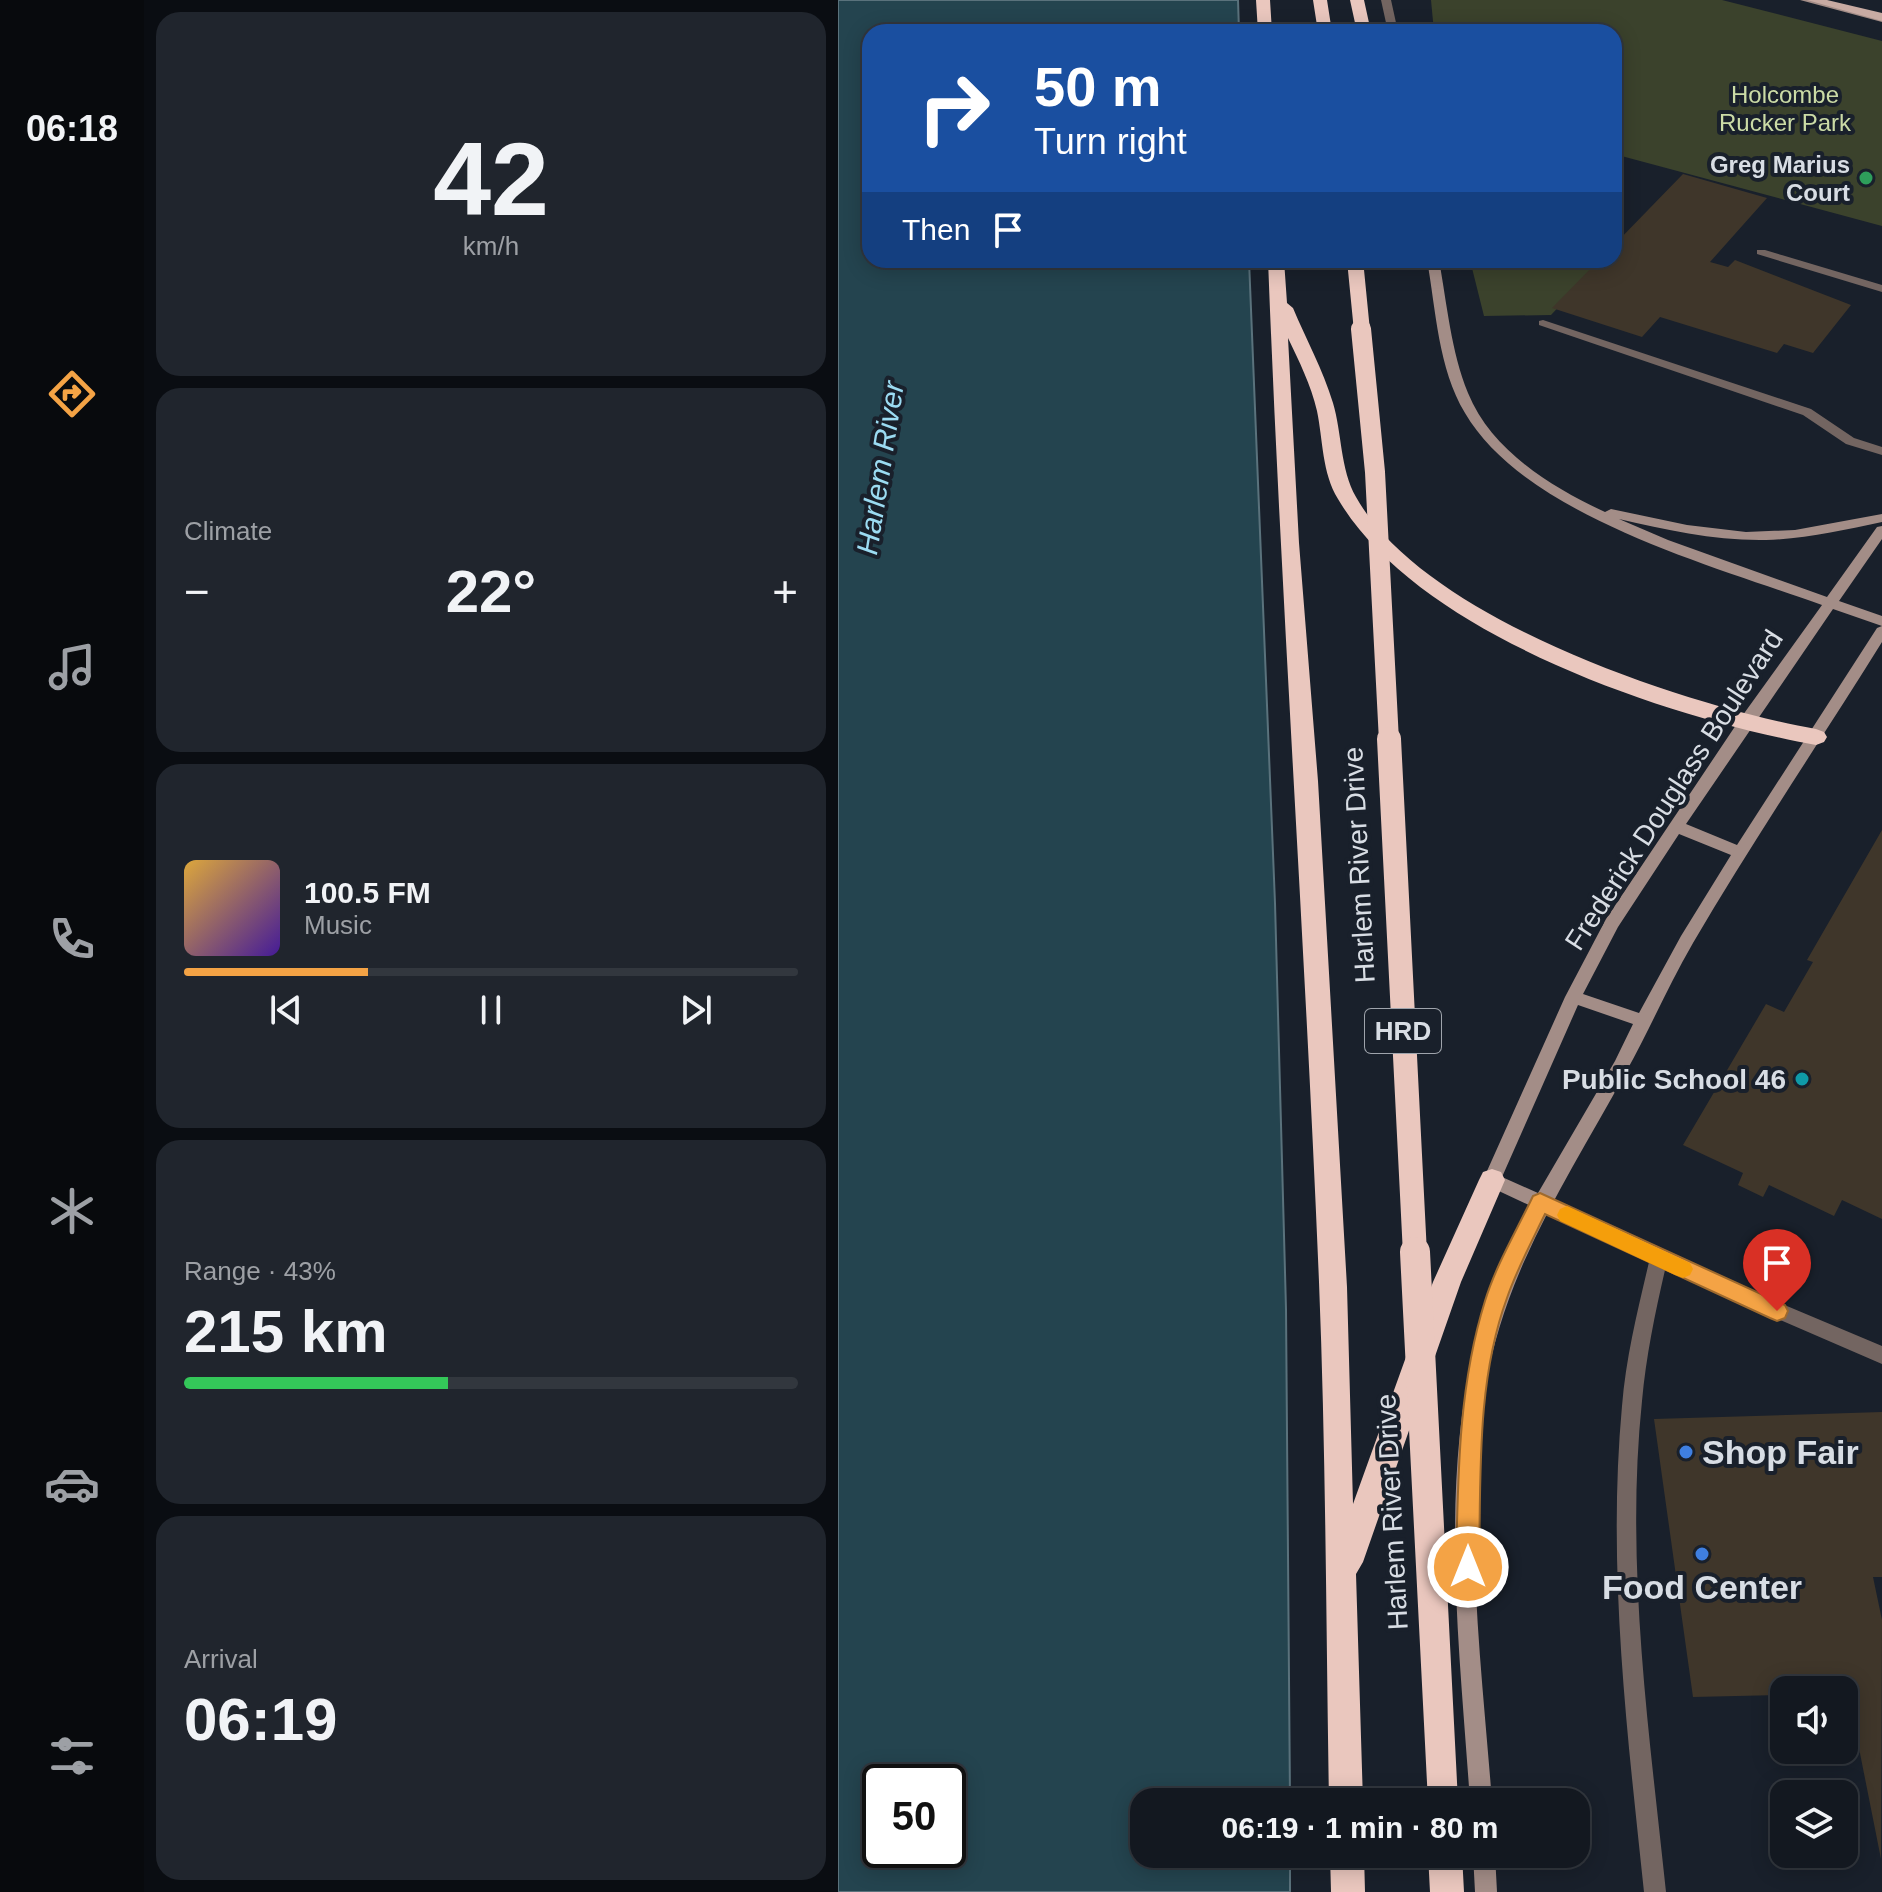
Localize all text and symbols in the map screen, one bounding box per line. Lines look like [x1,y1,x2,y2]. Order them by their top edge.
text: 50 m [1034,55,1162,118]
icon: right [902,56,1006,160]
park label: Holcombe Rucker Park [1719,81,1852,136]
text: 06:18 [26,108,118,149]
text: 42 [433,121,549,237]
text: Turn right [1034,121,1187,162]
place label: Greg Marius Court [1710,151,1850,206]
marker: Greg Marius Court [1857,169,1875,187]
icon: arrive [986,208,1030,252]
text: Then [902,213,970,246]
text: km/h [463,231,519,261]
icon: directions [44,366,100,422]
water label: Harlem River [850,378,910,557]
text: Climate [184,516,272,546]
text: 22° [446,558,536,625]
text: − [184,567,210,616]
text: + [772,567,798,616]
street label: Frederick Douglass Boulevard [1559,624,1789,956]
icon: music [44,639,100,695]
street label: Harlem River Drive [1337,746,1381,984]
text: 100.5 FM [304,876,431,909]
text: Music [304,910,372,940]
icon: phone [44,911,100,967]
icon: previous [264,988,308,1032]
icon: pause [469,988,513,1032]
icon: next [674,988,718,1032]
road number: HRD [1365,1009,1441,1053]
place label: Public School 46 [1562,1064,1786,1095]
marker: Public School 46 [1793,1070,1811,1088]
icon: climate [44,1183,100,1239]
pin [1743,1229,1811,1311]
icon: arrive [1755,1241,1799,1285]
text: Range · 43% [184,1256,336,1286]
text: 215 km [184,1298,388,1365]
street label: Harlem River Drive [1370,1393,1414,1631]
place label: Shop Fair [1702,1433,1859,1471]
marker: Shop Fair [1677,1443,1695,1461]
icon: car [44,1456,100,1512]
position arrow [1426,1525,1510,1609]
marker: Food Center [1693,1545,1711,1563]
place label: Food Center [1602,1568,1802,1606]
text: Arrival [184,1644,258,1674]
map controls [1770,1676,1858,1868]
button: sound [1770,1676,1858,1764]
text: 06:19 [184,1686,337,1753]
icon: filters [44,1728,100,1784]
speed limit sign: 50 [862,1764,966,1868]
button: layers [1770,1780,1858,1868]
text: 06:19 · 1 min · 80 m [1222,1811,1498,1844]

